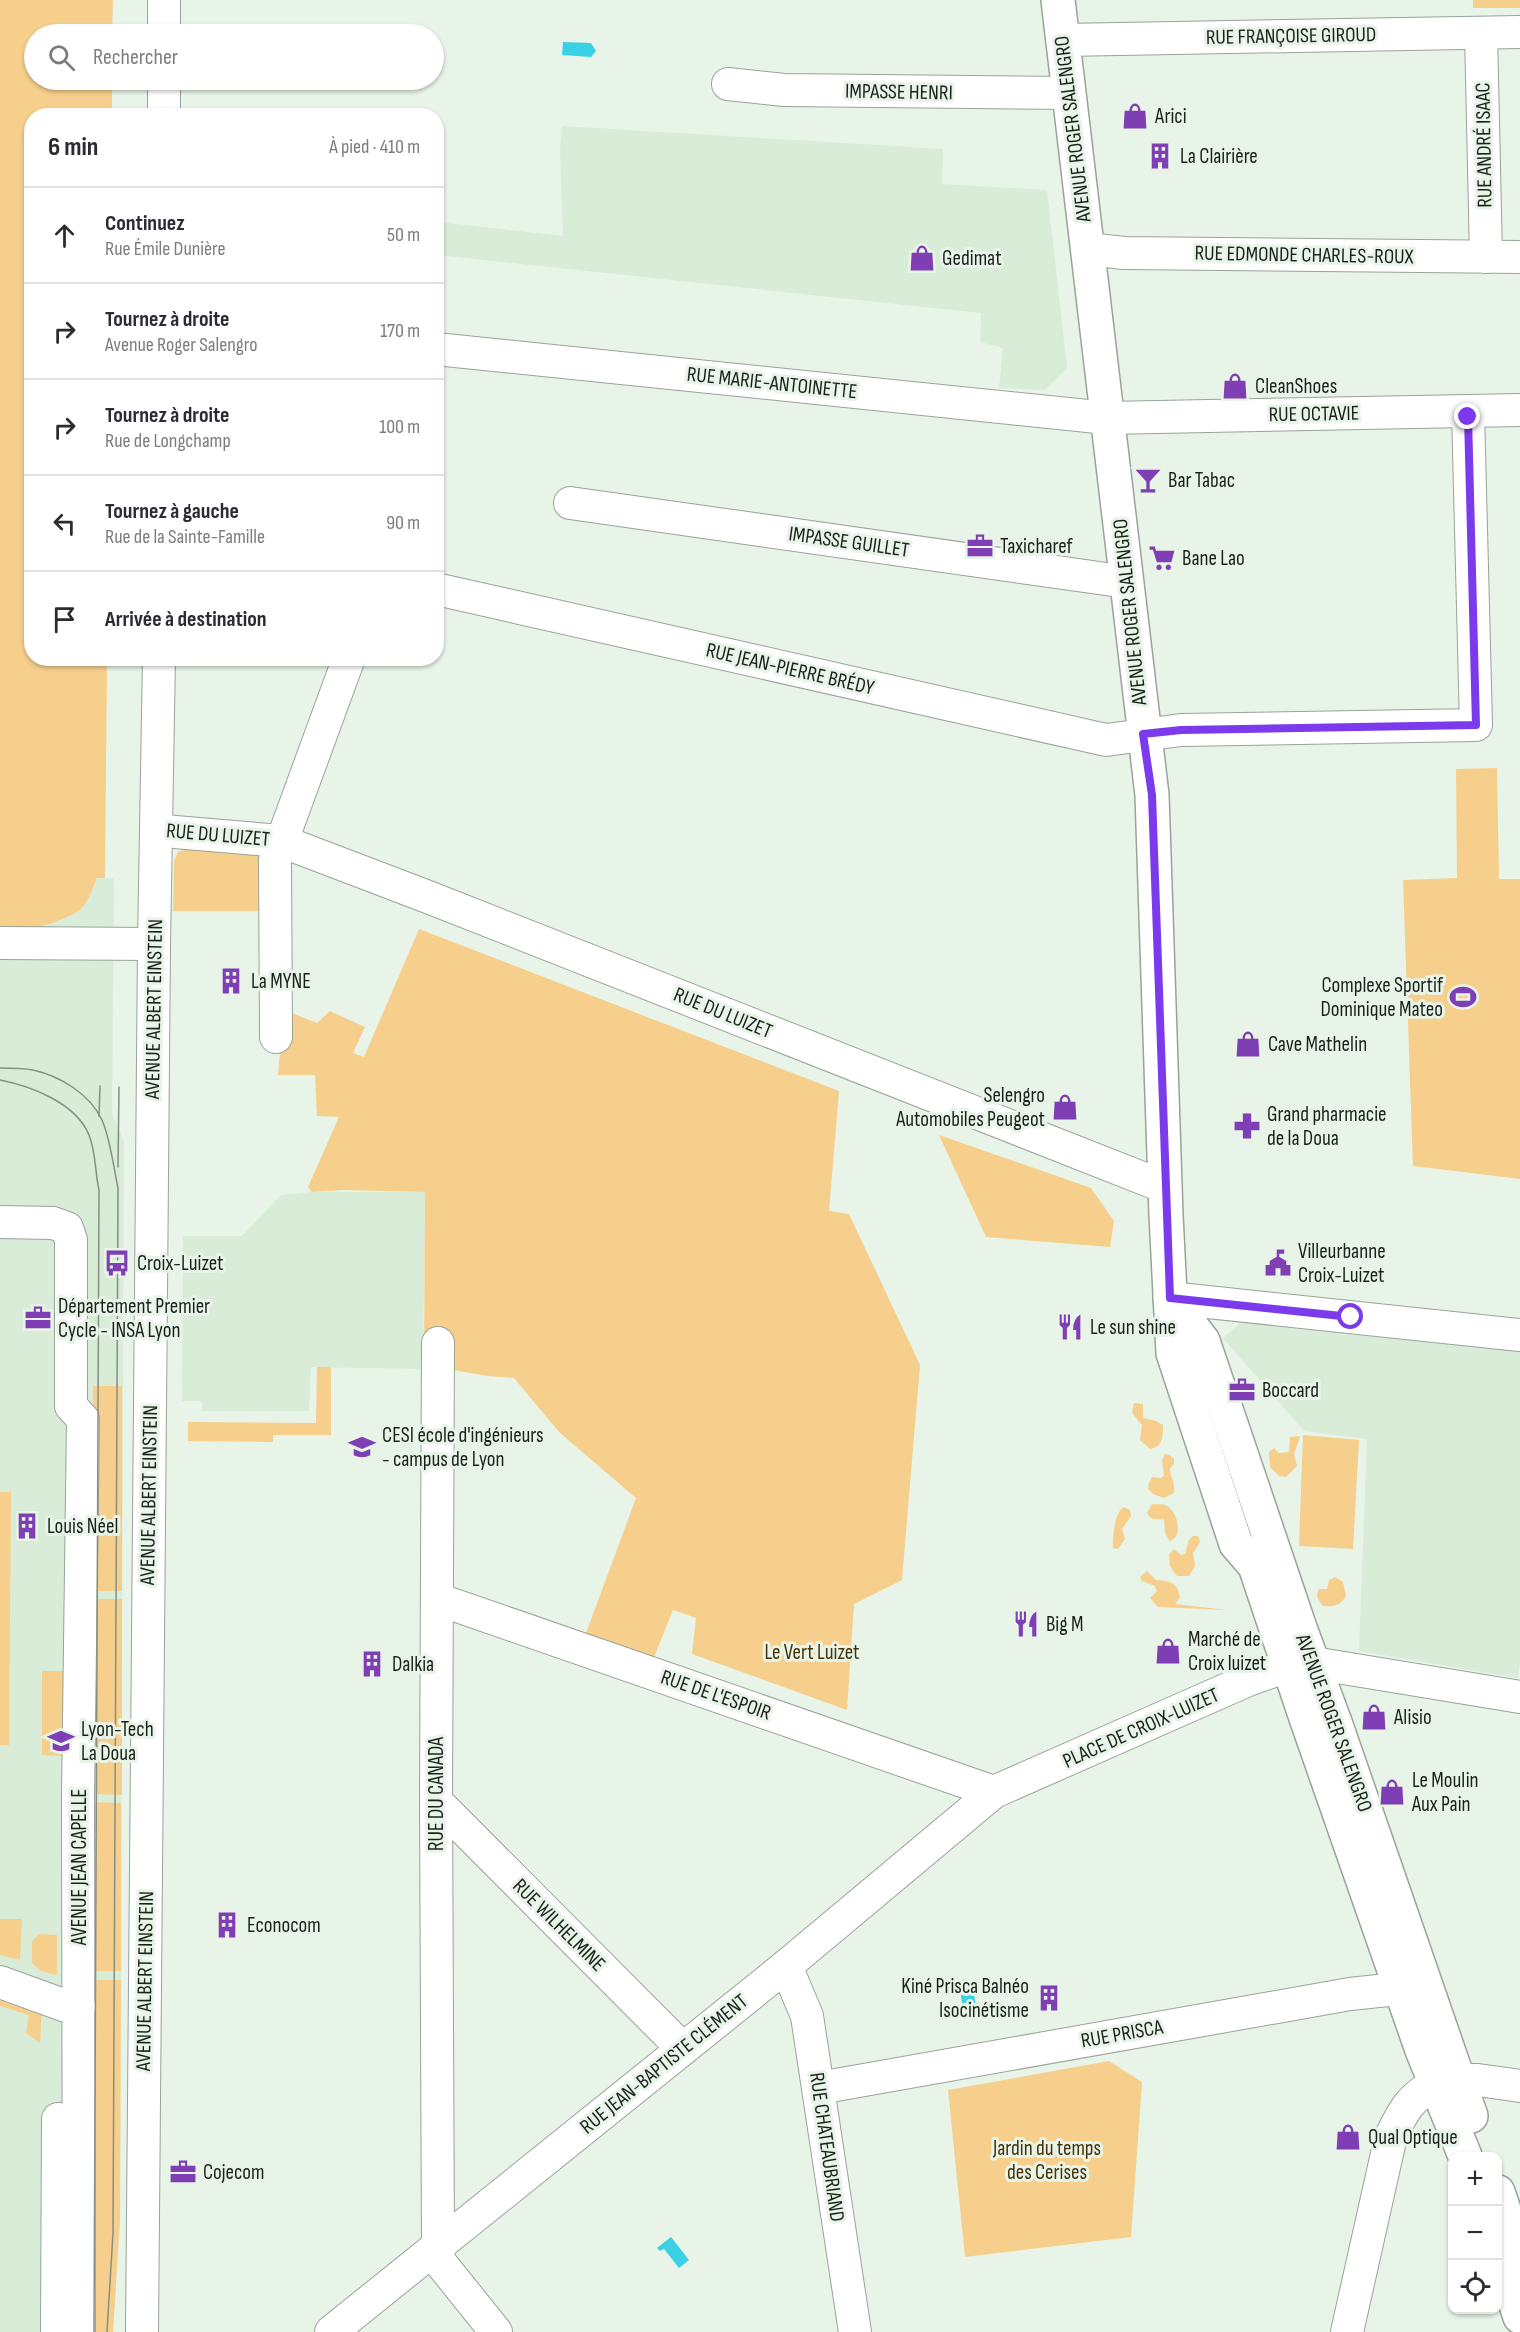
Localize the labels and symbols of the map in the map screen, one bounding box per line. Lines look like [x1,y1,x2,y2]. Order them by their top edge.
street label: RUE FRANÇOISE GIROUD [1206,22,1376,50]
street label: AVENUE ROGER SALENGRO [1049,35,1097,224]
street label: IMPASSE HENRI [845,79,953,105]
street label: RUE ANDRÉ ISAAC [1470,82,1498,208]
shop icon: Arici [1120,101,1150,131]
place label: Arici [1154,104,1187,129]
building icon: La Clairière [1145,141,1175,171]
place label: La Clairière [1180,144,1258,169]
street label: RUE EDMONDE CHARLES-ROUX [1194,241,1414,269]
shop icon: Gedimat [907,243,937,273]
place label: Gedimat [942,246,1002,271]
street label: RUE MARIE-ANTOINETTE [686,362,858,404]
shop icon: CleanShoes [1220,371,1250,401]
place label: CleanShoes [1255,374,1337,399]
street label: RUE OCTAVIE [1268,401,1360,427]
route end [1454,403,1480,429]
bar icon: Bar Tabac [1133,465,1163,495]
place label: Bar Tabac [1168,468,1235,493]
street label: AVENUE ROGER SALENGRO [1108,518,1152,707]
street label: IMPASSE GUILLET [787,521,911,563]
office icon: Taxicharef [965,531,995,561]
place label: Taxicharef [1000,534,1074,559]
supermarket icon: Bane Lao [1147,543,1177,573]
place label: Bane Lao [1182,546,1245,571]
street label: RUE JEAN-PIERRE BRÉDY [704,638,877,701]
street label: RUE DU LUIZET [165,818,271,852]
street label: AVENUE ALBERT EINSTEIN [140,919,168,1100]
building icon: La MYNE [216,966,246,996]
place label: La MYNE [251,969,311,994]
place label: Complexe Sportif Dominique Mateo [1320,973,1444,1022]
street label: RUE DU LUIZET [670,982,776,1044]
sports icon: Complexe Sportif Dominique Mateo [1448,982,1478,1012]
shop icon: Cave Mathelin [1233,1029,1263,1059]
place label: Cave Mathelin [1268,1032,1367,1057]
place label: Selengro Automobiles Peugeot [895,1083,1045,1132]
shop icon: Selengro Automobiles Peugeot [1050,1092,1080,1122]
place label: Grand pharmacie de la Doua [1267,1102,1387,1151]
pharmacy icon: Grand pharmacie de la Doua [1232,1111,1262,1141]
place label: Villeurbanne Croix-Luizet [1298,1239,1386,1288]
bus stop icon: Croix-Luizet [102,1248,132,1278]
public building icon: Villeurbanne Croix-Luizet [1263,1248,1293,1278]
place label: Croix-Luizet [137,1251,223,1276]
place label: Département Premier Cycle - INSA Lyon [58,1294,210,1343]
office icon: Département Premier Cycle - INSA Lyon [23,1303,53,1333]
route start [1337,1303,1363,1329]
restaurant icon: Le sun shine [1055,1312,1085,1342]
place label: Le sun shine [1090,1315,1176,1340]
office icon: Boccard [1227,1375,1257,1405]
place label: Boccard [1262,1378,1319,1403]
street label: AVENUE ALBERT EINSTEIN [135,1405,163,1586]
place label: CESI école d'ingénieurs - campus de Lyon [382,1423,544,1472]
school or university icon: CESI école d'ingénieurs - campus de Lyon [347,1432,377,1462]
building icon: Louis Néel [12,1511,42,1541]
place label: Louis Néel [47,1514,118,1539]
restaurant icon: Big M [1011,1609,1041,1639]
place label: Big M [1046,1612,1083,1637]
place label: Marché de Croix luizet [1188,1627,1266,1676]
street label: AVENUE ROGER SALENGRO [1290,1630,1378,1815]
shop icon: Marché de Croix luizet [1153,1636,1183,1666]
park label: Le Vert Luizet [764,1640,860,1665]
building icon: Dalkia [357,1649,387,1679]
place label: Dalkia [392,1652,434,1677]
street label: RUE DE L'ESPOIR [658,1664,775,1726]
street label: PLACE DE CROIX-LUIZET [1059,1682,1223,1774]
shop icon: Alisio [1359,1702,1389,1732]
place label: Alisio [1393,1705,1432,1730]
place label: Lyon-Tech La Doua [81,1717,154,1766]
school or university icon: Lyon-Tech La Doua [46,1726,76,1756]
street label: RUE DU CANADA [424,1736,449,1851]
place label: Le Moulin Aux Pain [1411,1768,1479,1817]
shop icon: Le Moulin Aux Pain [1377,1777,1407,1807]
street label: AVENUE JEAN CAPELLE [67,1789,92,1946]
street label: RUE WILHELMINE [507,1873,611,1977]
street label: AVENUE ALBERT EINSTEIN [131,1891,159,2072]
building icon: Econocom [212,1910,242,1940]
place label: Econocom [247,1913,321,1938]
place label: Kiné Prisca Balnéo Isocinétisme [901,1974,1029,2023]
building icon: Kiné Prisca Balnéo Isocinétisme [1034,1983,1064,2013]
street label: RUE JEAN-BAPTISTE CLÉMENT [575,1988,753,2139]
street label: RUE PRISCA [1079,2014,1166,2054]
street label: RUE CHATEAUBRIAND [804,2071,850,2223]
shop icon: Qual Optique [1333,2122,1363,2152]
place label: Qual Optique [1368,2125,1458,2150]
park label: Jardin du temps des Cerises [992,2136,1101,2185]
office icon: Cojecom [168,2157,198,2187]
place label: Cojecom [203,2160,264,2185]

